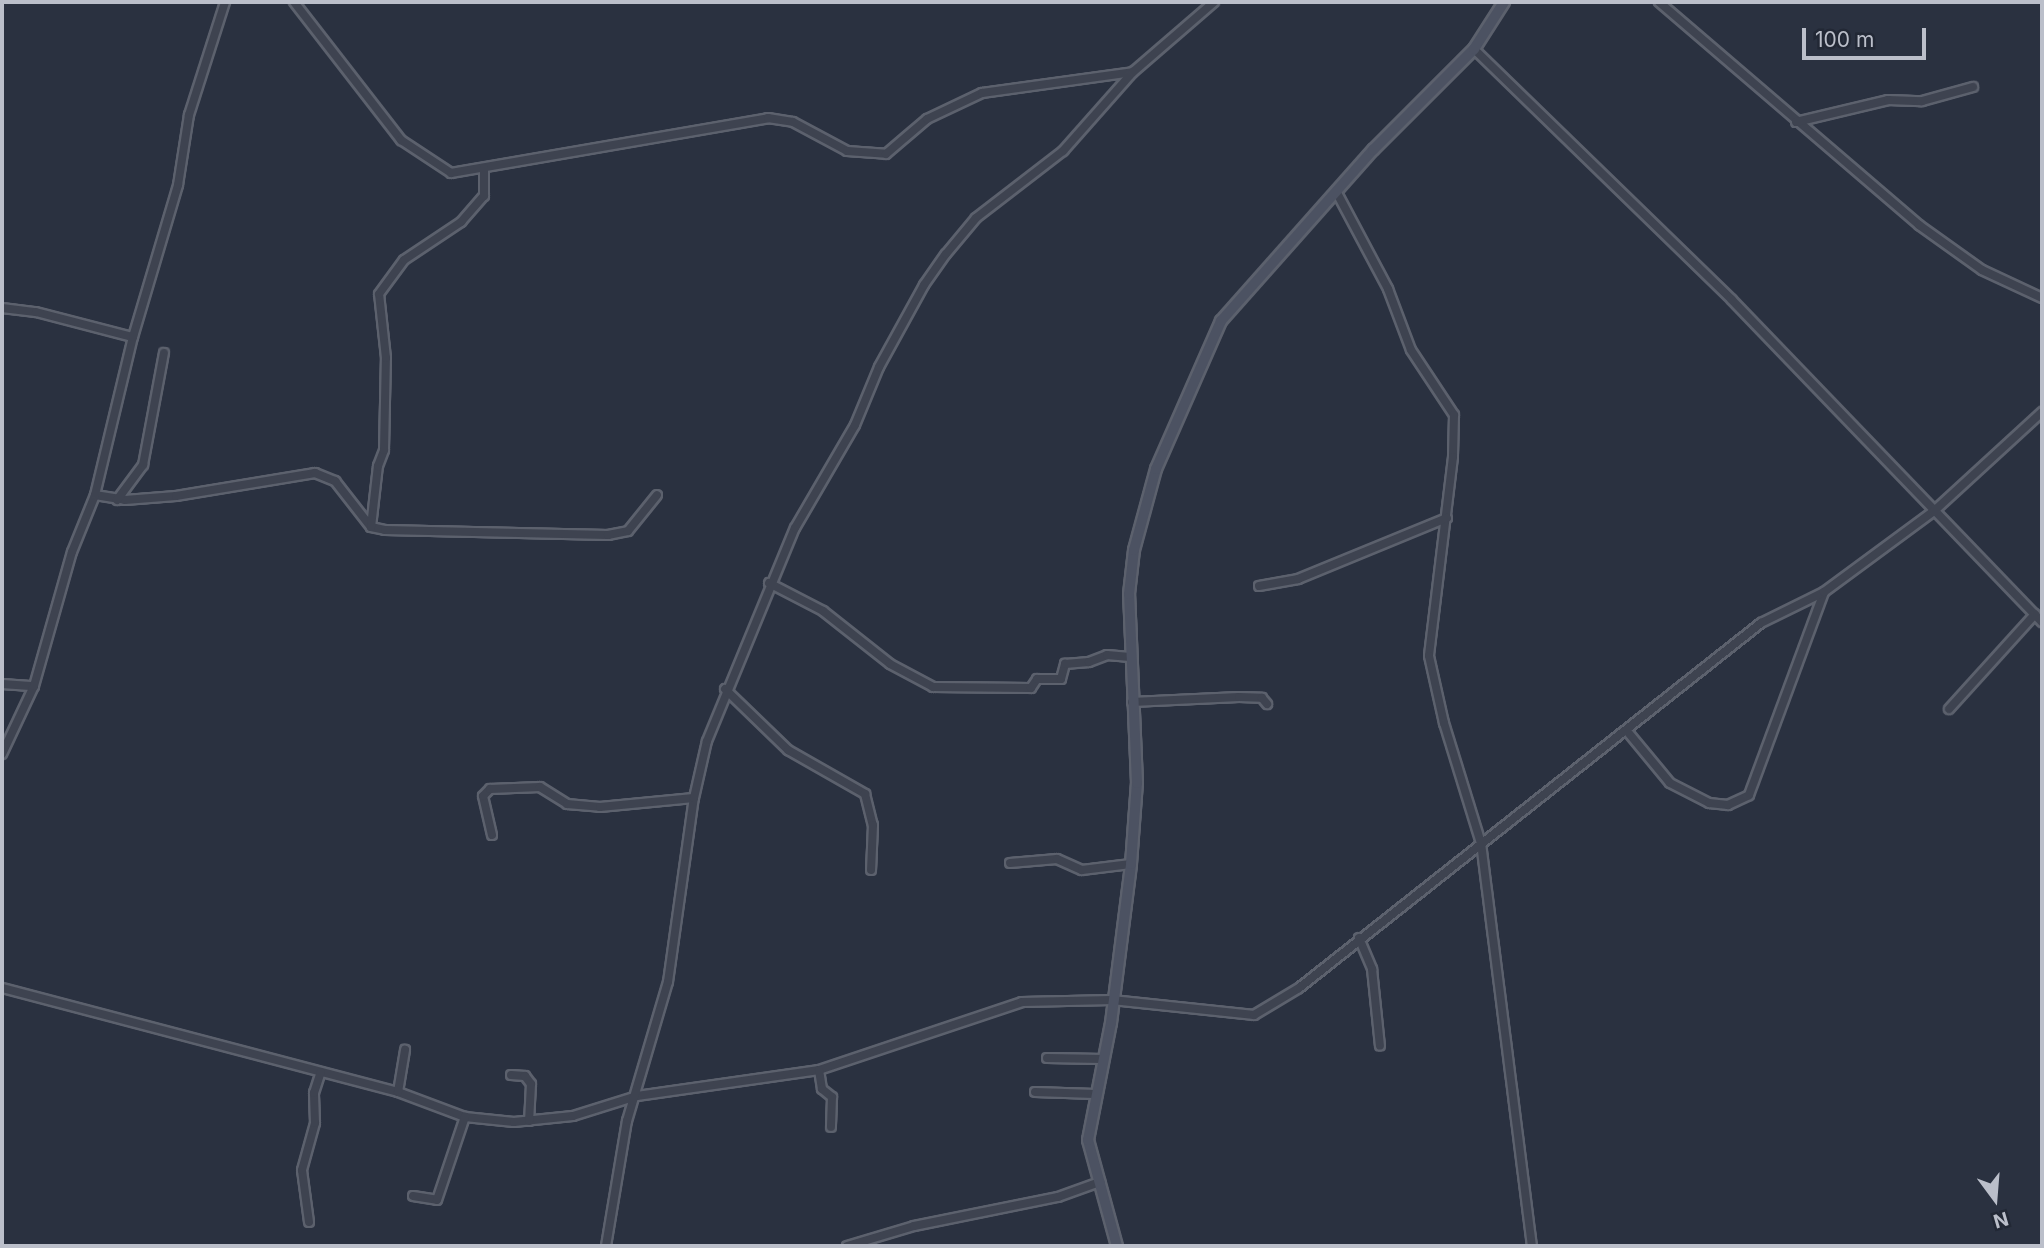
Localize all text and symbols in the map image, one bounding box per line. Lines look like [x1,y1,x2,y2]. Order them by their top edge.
scale bar [1806,14,1930,58]
text: 100 m [1815,27,1874,52]
north arrow [1960,1164,2030,1234]
text: N [1991,1207,2011,1233]

